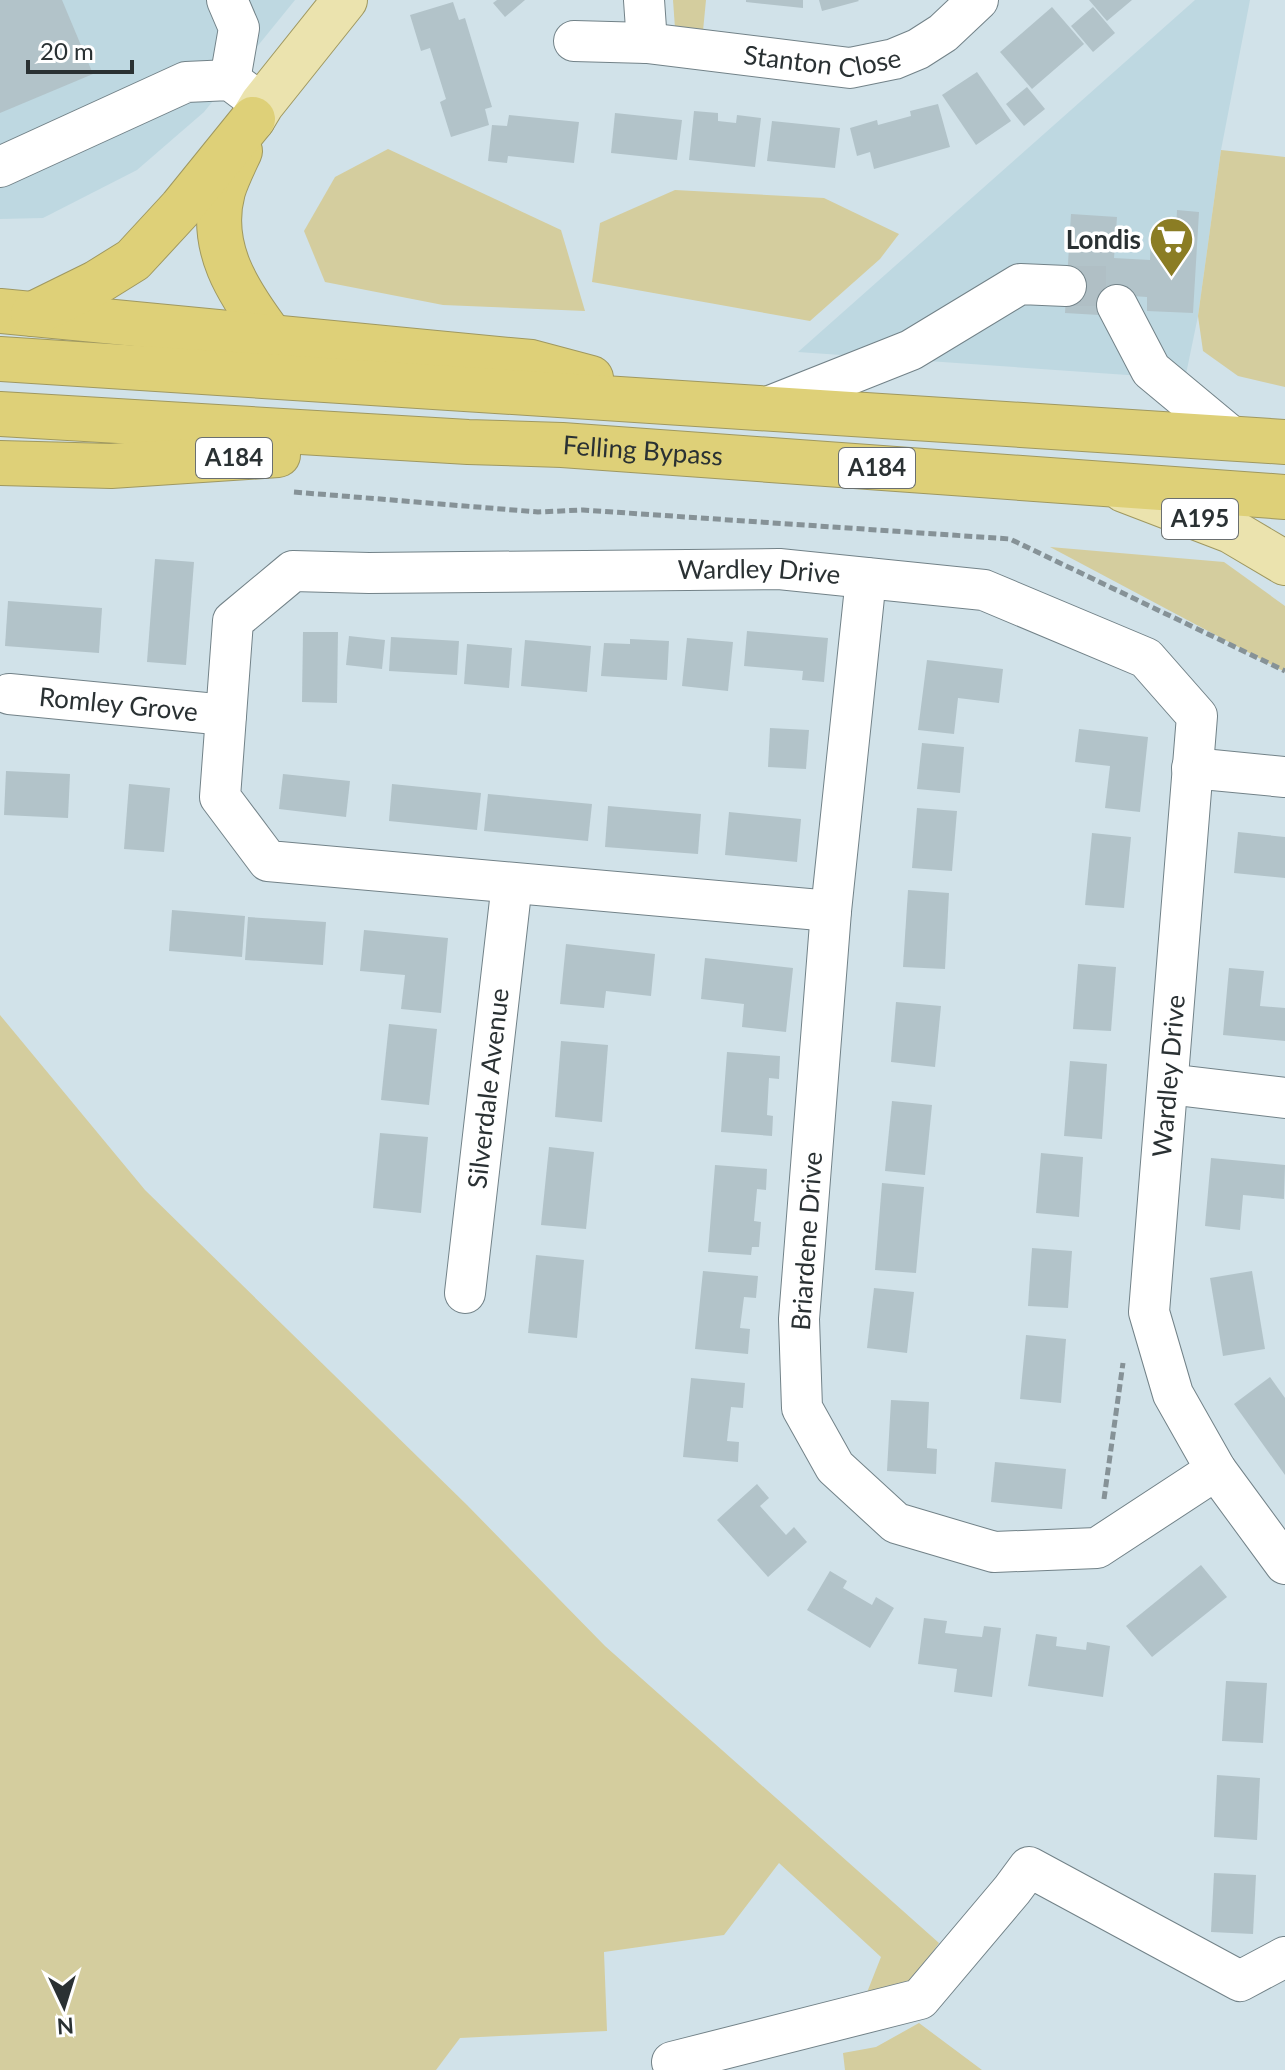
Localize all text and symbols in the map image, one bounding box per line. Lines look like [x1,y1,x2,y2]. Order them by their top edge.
scale bar [28,24,132,74]
text: 20 m [40,36,94,65]
street label: Stanton Close [742,38,904,84]
supermarket icon: Londis [1148,216,1196,279]
place label: Londis [1066,223,1141,255]
street label: Felling Bypass [562,428,724,472]
road number: A184 [196,438,272,478]
road number: A184 [839,448,915,488]
road number: A195 [1162,499,1238,539]
street label: Wardley Drive [678,552,842,590]
street label: Romley Grove [38,680,199,727]
street label: Silverdale Avenue [460,986,515,1190]
street label: Wardley Drive [1145,993,1191,1158]
street label: Briardene Drive [784,1150,828,1331]
north arrow [24,1966,104,2046]
text: N [56,2012,75,2041]

